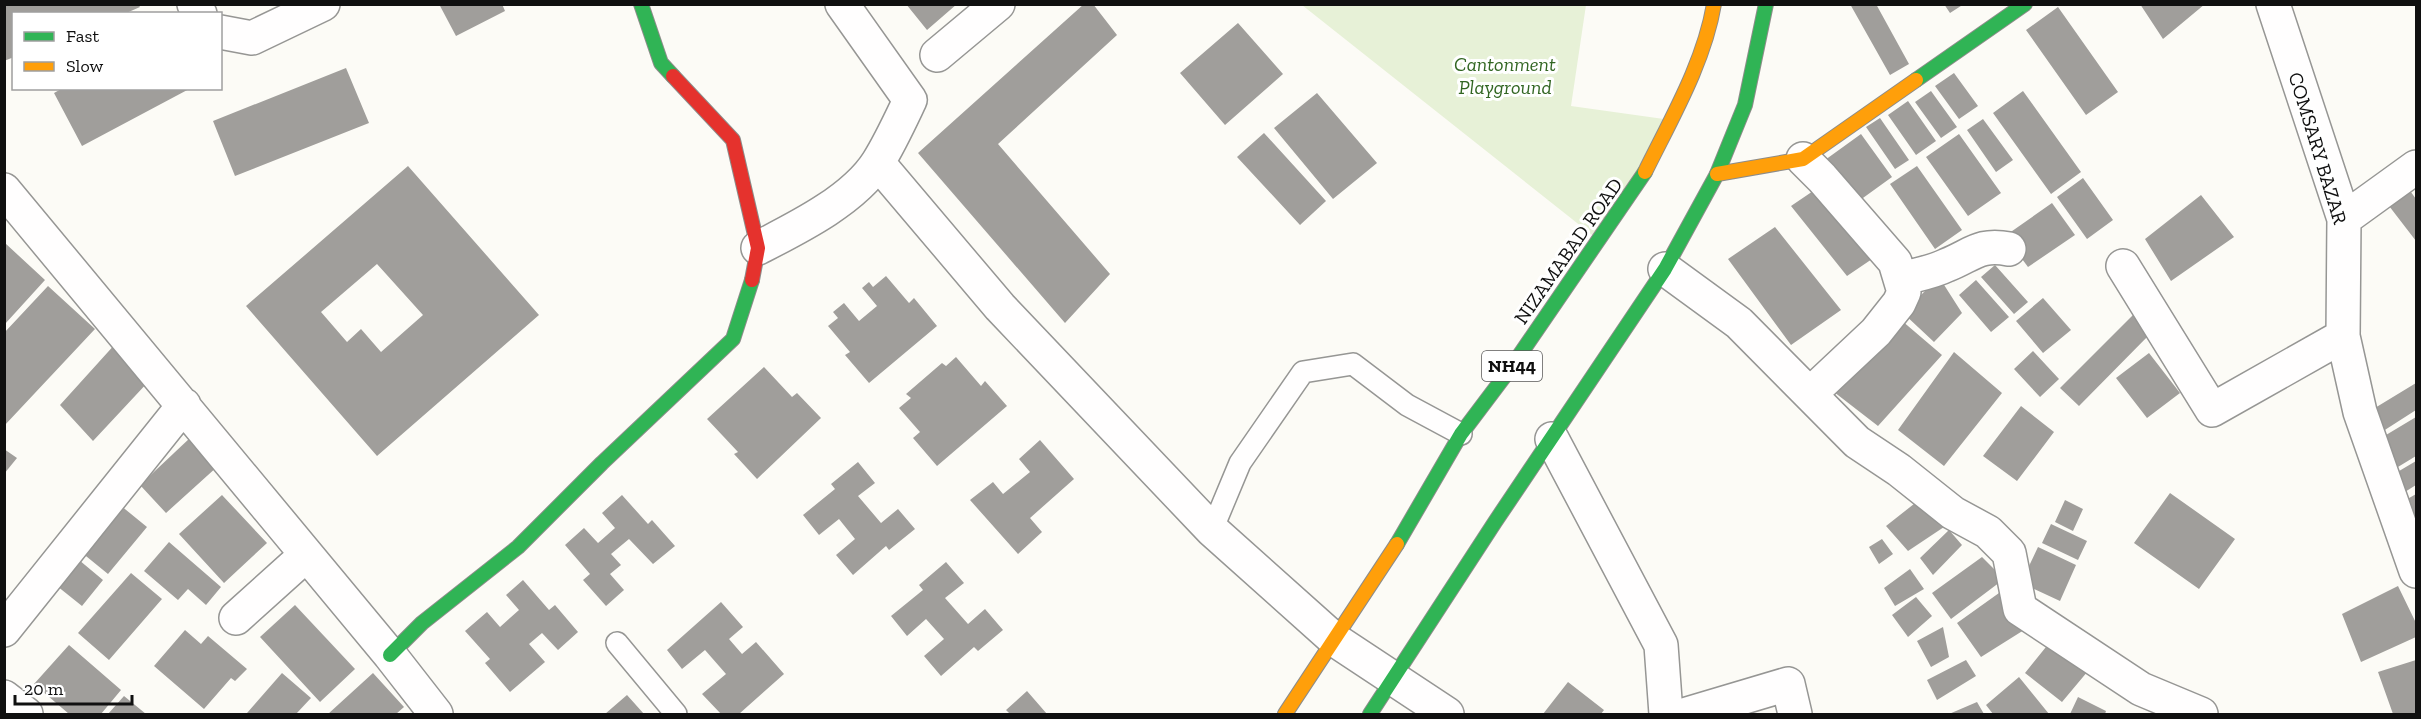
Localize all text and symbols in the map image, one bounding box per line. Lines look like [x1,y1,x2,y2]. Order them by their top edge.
legend [12,12,222,90]
text: Fast [66,25,99,47]
park label: Cantonment Playground [1454,52,1556,99]
text: Slow [66,55,103,77]
street label: COMSARY BAZAR [2283,69,2353,228]
street label: NIZAMABAD ROAD [1509,173,1627,329]
road number: NH44 [1482,351,1542,381]
scale bar [15,668,132,706]
text: 20 m [24,678,64,700]

